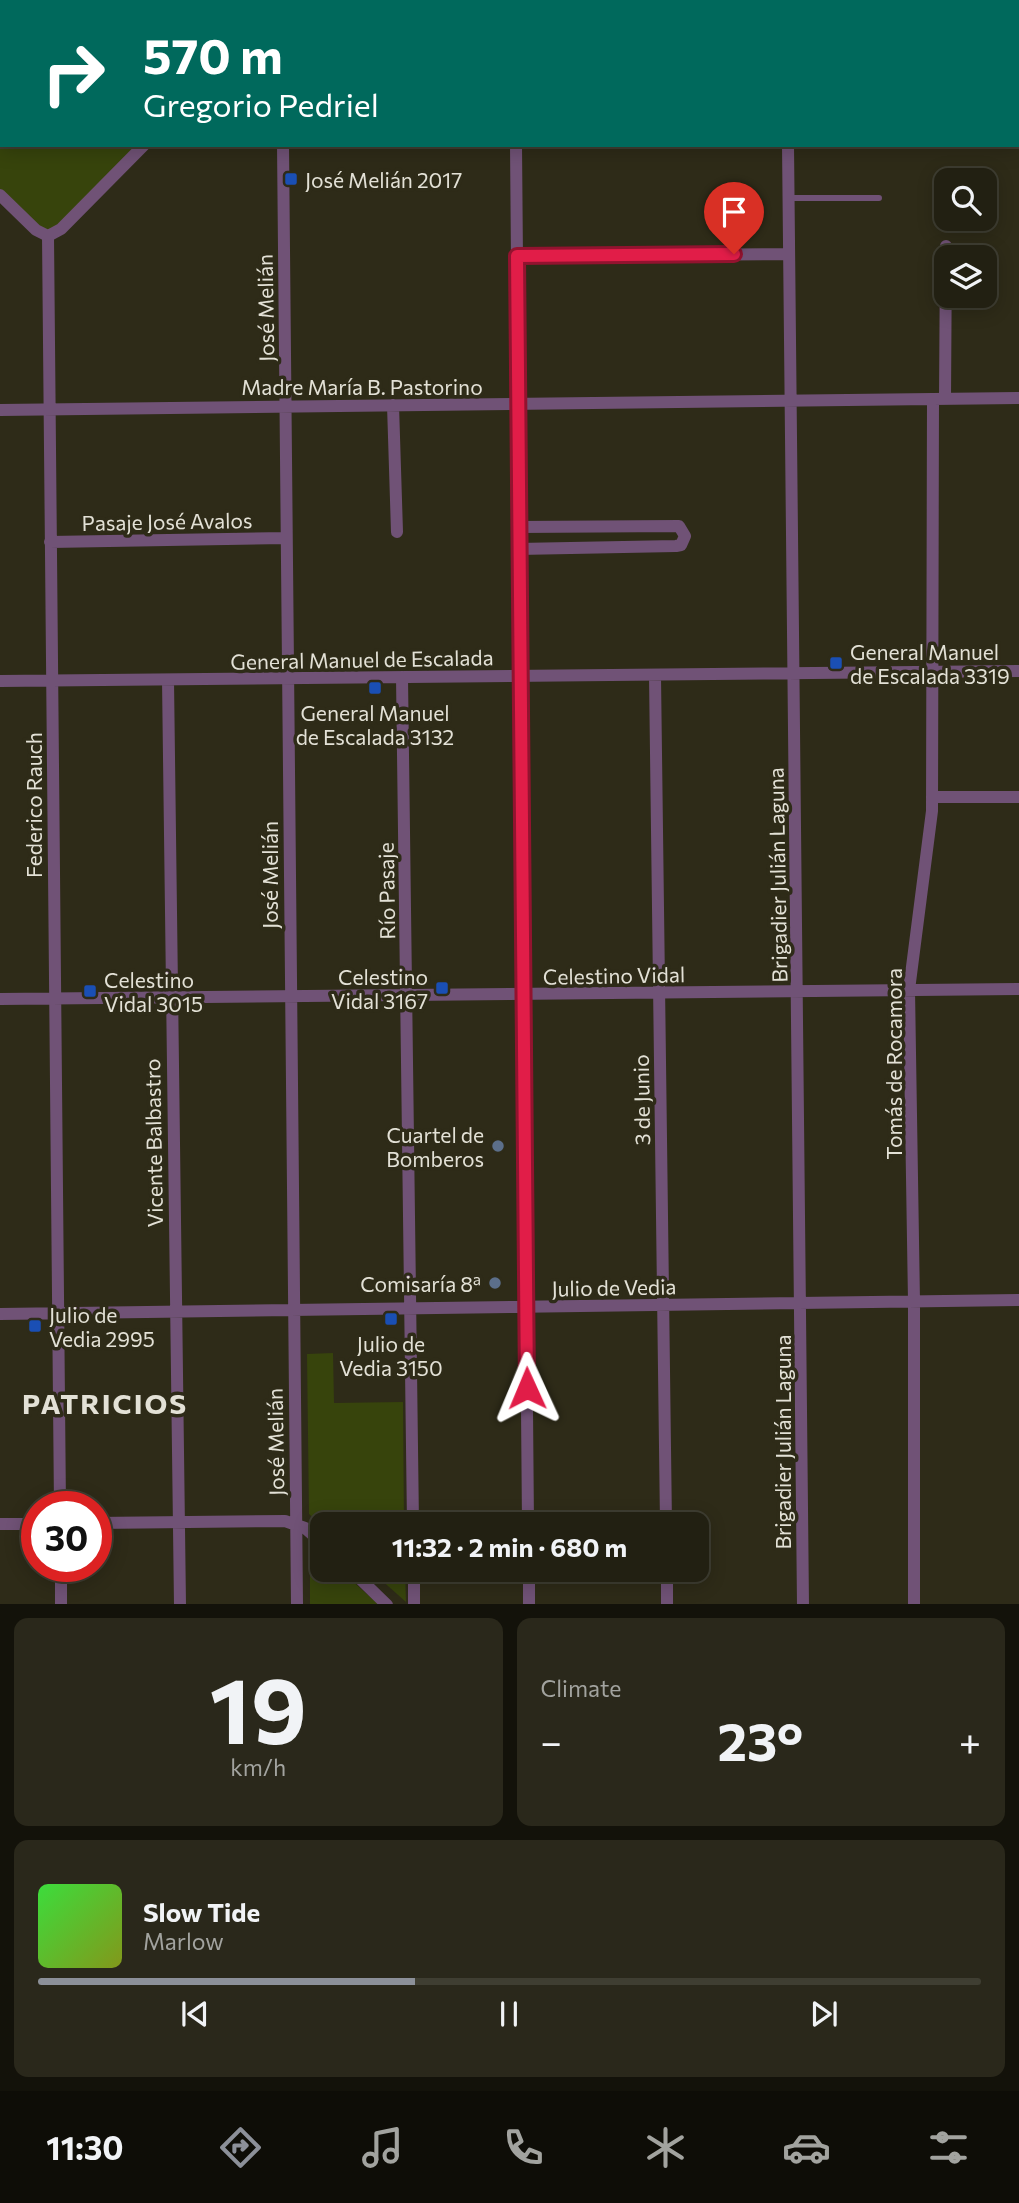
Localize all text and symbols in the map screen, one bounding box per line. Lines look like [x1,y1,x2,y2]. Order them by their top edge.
text: 570 m [143,24,283,84]
icon: right [28,28,119,119]
text: Gregorio Pedriel [143,84,379,124]
place label: José Melián 2017 [305,167,462,192]
map controls [934,168,997,308]
button: search [934,168,997,231]
marker: José Melián 2017 [283,171,299,187]
pin [704,182,764,254]
icon: arrive [715,193,753,231]
button: layers [934,245,997,308]
street label: José Melián [252,254,278,362]
street label: Madre María B. Pastorino [241,374,483,399]
street label: Pasaje José Avalos [81,507,253,535]
place label: General Manuel de Escalada 3319 [850,639,1010,688]
street label: General Manuel de Escalada [230,644,494,674]
marker: General Manuel de Escalada 3319 [828,655,844,671]
marker: General Manuel de Escalada 3132 [367,680,383,696]
place label: General Manuel de Escalada 3132 [296,700,454,749]
street label: Federico Rauch [21,732,46,878]
street label: Brigadier Julián Laguna [763,767,791,983]
street label: José Melián [257,821,282,929]
street label: Río Pasaje [373,842,399,940]
street label: Celestino Vidal [543,961,685,989]
place label: Celestino Vidal 3167 [331,964,428,1013]
place label: Celestino Vidal 3015 [104,967,203,1016]
street label: Tomás de Rocamora [881,968,906,1160]
marker: Celestino Vidal 3167 [434,980,450,996]
marker: Celestino Vidal 3015 [82,983,98,999]
street label: 3 de Junio [628,1054,654,1146]
street label: Vicente Balbastro [139,1058,167,1228]
place label: Cuartel de Bomberos [386,1122,484,1171]
marker: Cuartel de Bomberos [490,1138,506,1154]
place label: Comisaría 8ª [360,1271,481,1296]
street label: Julio de Vedia [551,1273,677,1301]
marker: Comisaría 8ª [487,1275,503,1291]
place label: Julio de Vedia 2995 [49,1302,155,1351]
marker: Julio de Vedia 3150 [383,1311,399,1327]
marker: Julio de Vedia 2995 [27,1318,43,1334]
place label: Julio de Vedia 3150 [339,1331,443,1380]
street label: Brigadier Julián Laguna [770,1334,795,1550]
position arrow [490,1351,564,1425]
district label: PATRICIOS [22,1386,188,1420]
street label: José Melián [262,1388,288,1496]
speed limit sign: 30 [21,1491,112,1582]
text: 11:32 · 2 min · 680 m [392,1531,627,1562]
text: 19 [210,1651,307,1763]
text: Climate [541,1674,622,1702]
text: 23° [717,1708,803,1772]
text: − [541,1717,562,1764]
text: + [959,1717,981,1764]
text: km/h [230,1753,286,1781]
text: Slow Tide [143,1896,260,1927]
text: Marlow [143,1927,224,1955]
icon: previous [176,1995,214,2033]
icon: pause [490,1995,528,2033]
icon: next [805,1995,843,2033]
icon: directions [216,2123,265,2172]
icon: music [358,2123,407,2172]
icon: phone [499,2123,548,2172]
icon: climate [641,2123,690,2172]
icon: car [782,2123,831,2172]
icon: filters [924,2123,973,2172]
text: 11:30 [46,2127,124,2167]

